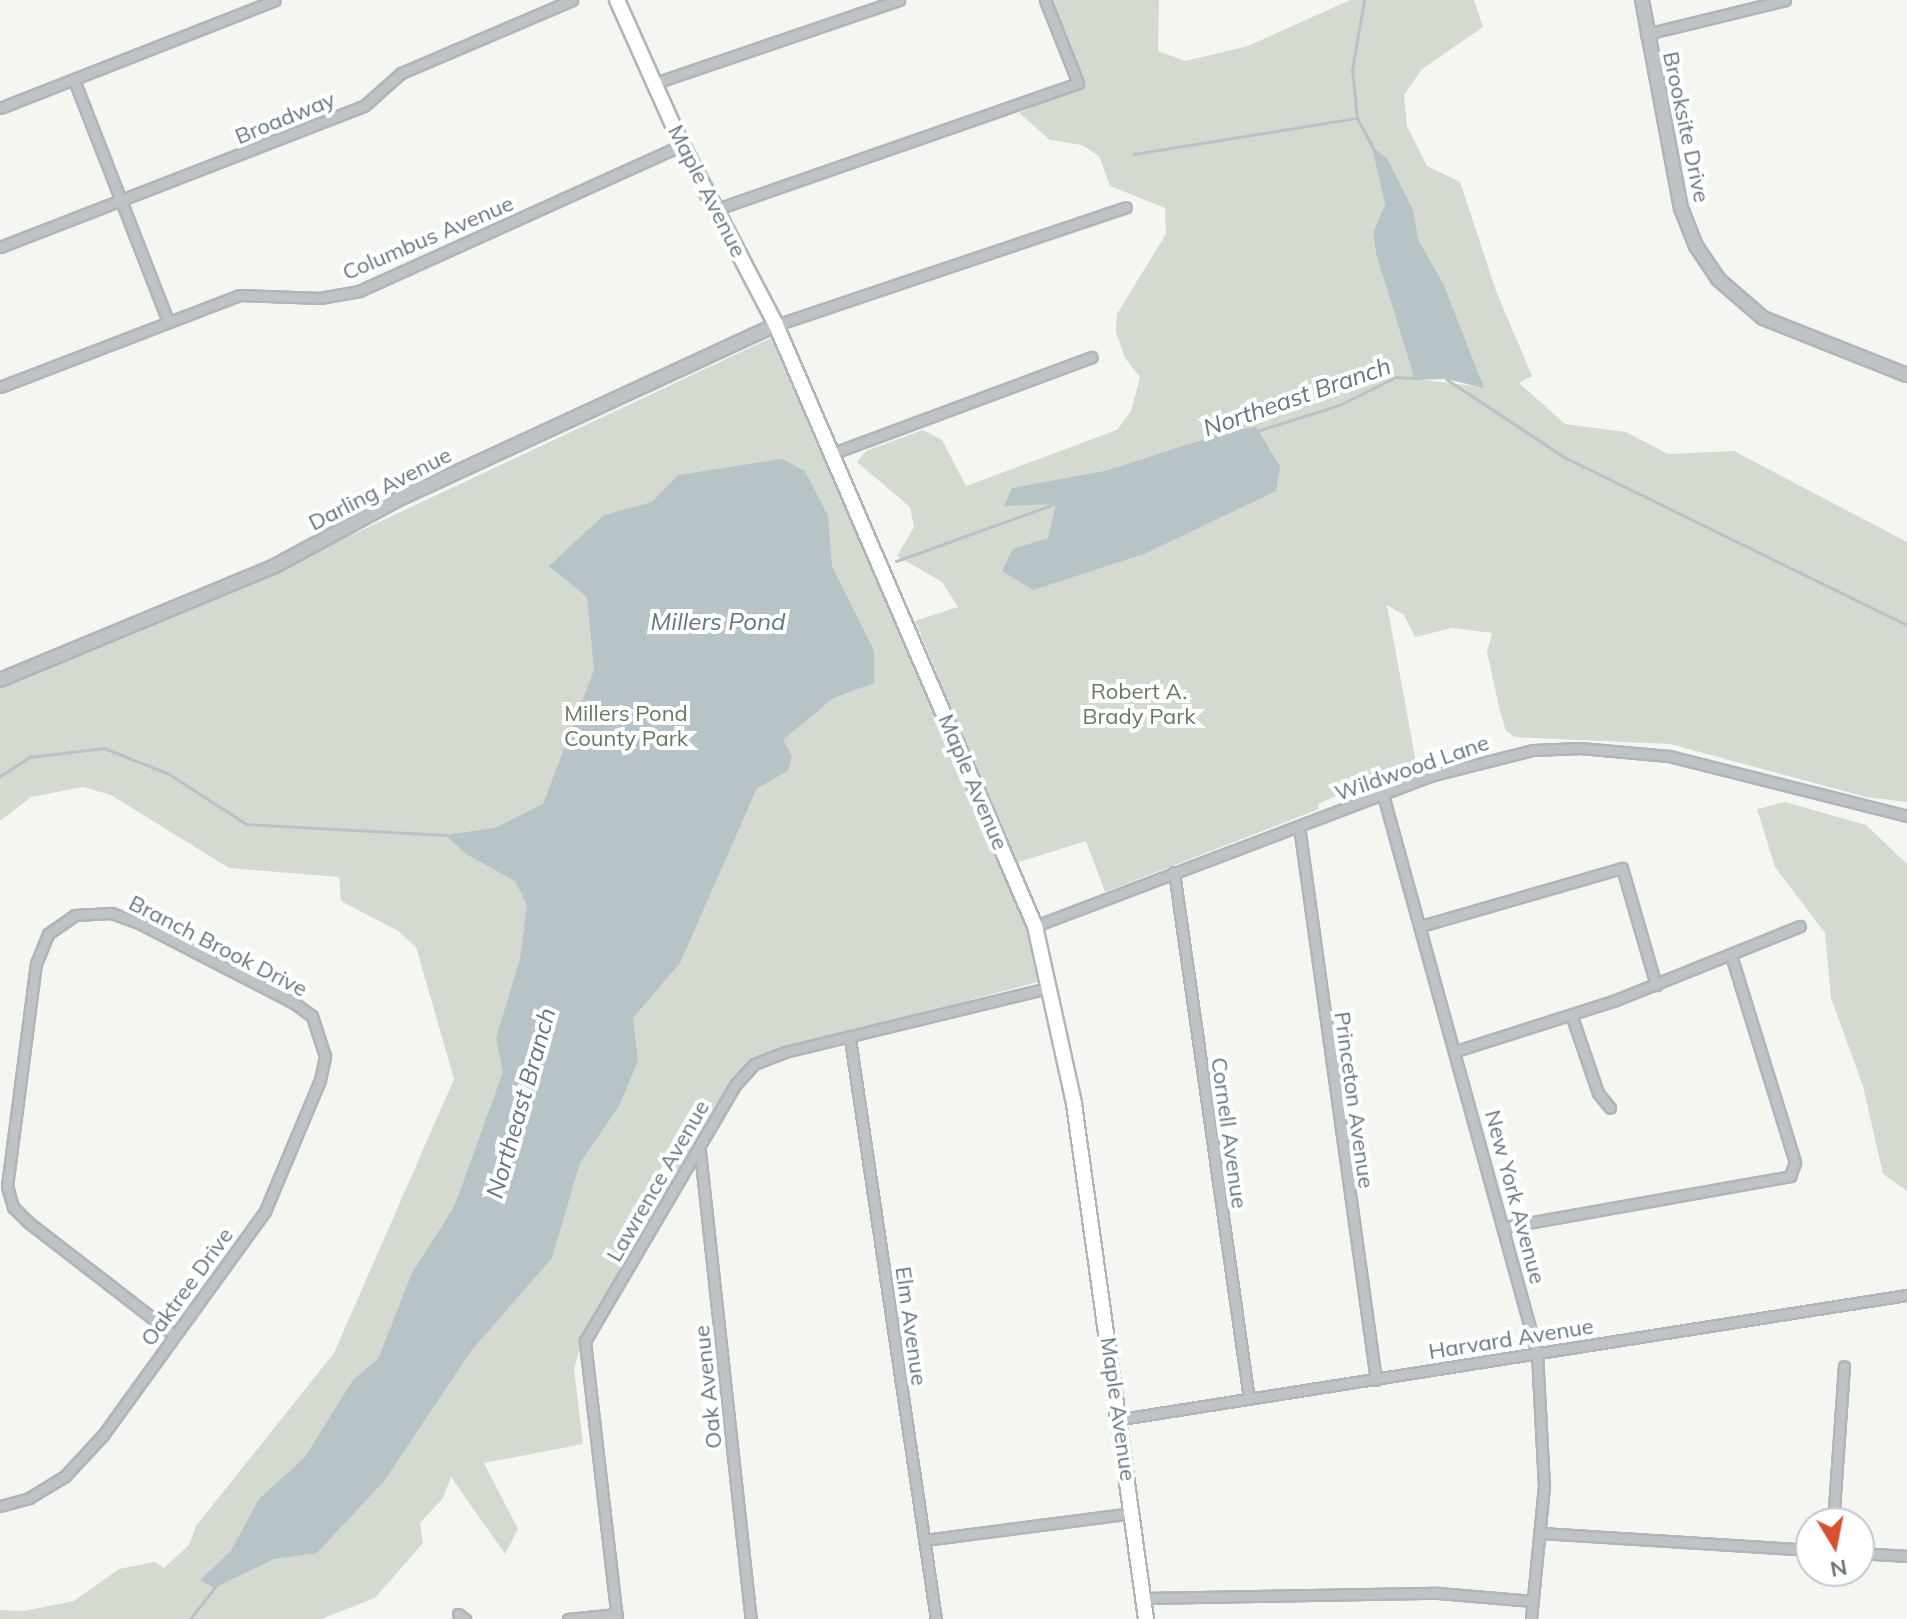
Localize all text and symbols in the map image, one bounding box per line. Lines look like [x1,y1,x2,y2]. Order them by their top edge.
street label: Brooksite Drive [1657,49,1715,205]
street label: Broadway [231,86,339,150]
street label: Maple Avenue [662,120,752,262]
street label: Columbus Avenue [338,190,518,286]
water label: Northeast Branch [1199,351,1395,443]
street label: Darling Avenue [304,442,456,536]
water label: Millers Pond [651,608,785,636]
park label: Robert A. Brady Park [1083,678,1195,730]
park label: Millers Pond County Park [564,700,688,752]
street label: Maple Avenue [933,710,1013,854]
street label: Wildwood Lane [1331,729,1493,807]
street label: Branch Brook Drive [124,890,312,1002]
water label: Northeast Branch [480,1005,562,1201]
street label: Princeton Avenue [1329,1010,1379,1190]
street label: Cornell Avenue [1205,1056,1253,1210]
street label: Lawrence Avenue [601,1096,715,1266]
street label: New York Avenue [1479,1107,1551,1287]
street label: Oaktree Drive [135,1223,239,1351]
street label: Elm Avenue [890,1265,932,1387]
street label: Harvard Avenue [1427,1313,1595,1365]
street label: Oak Avenue [688,1324,728,1450]
street label: Maple Avenue [1095,1335,1141,1483]
north arrow [1795,1507,1875,1587]
text: N [1828,1553,1849,1584]

